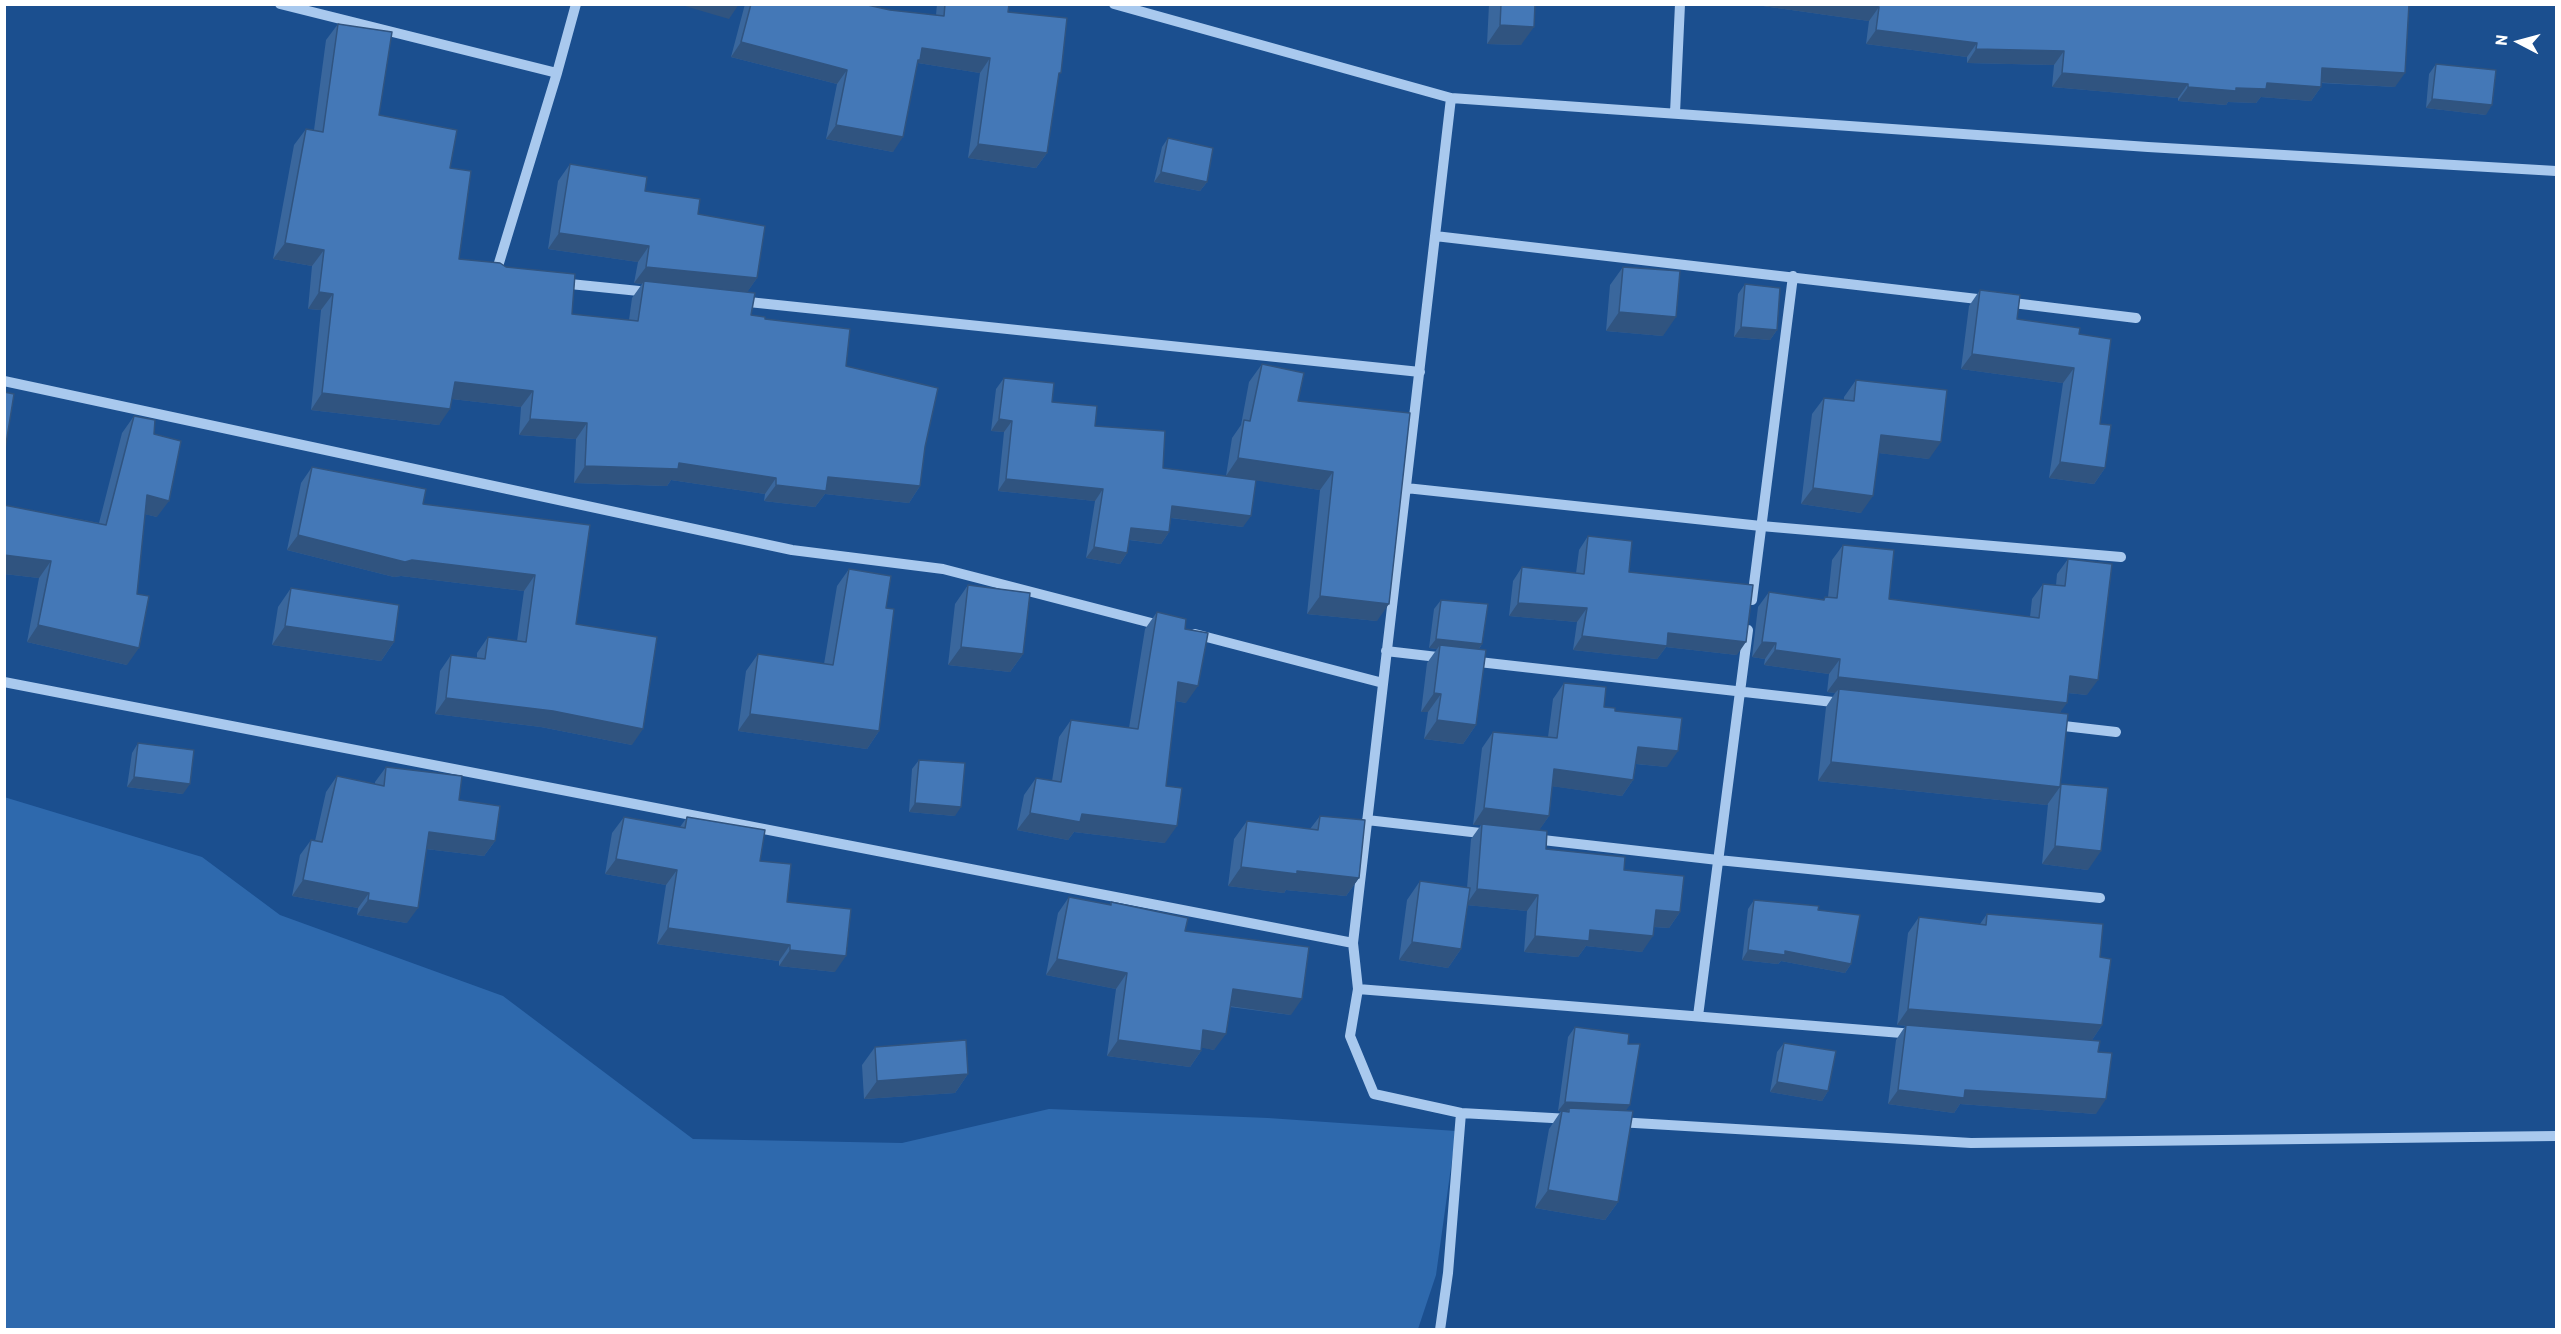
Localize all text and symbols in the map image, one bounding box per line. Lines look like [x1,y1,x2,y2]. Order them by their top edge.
north arrow [2489,12,2549,72]
text: N [2491,34,2511,46]

